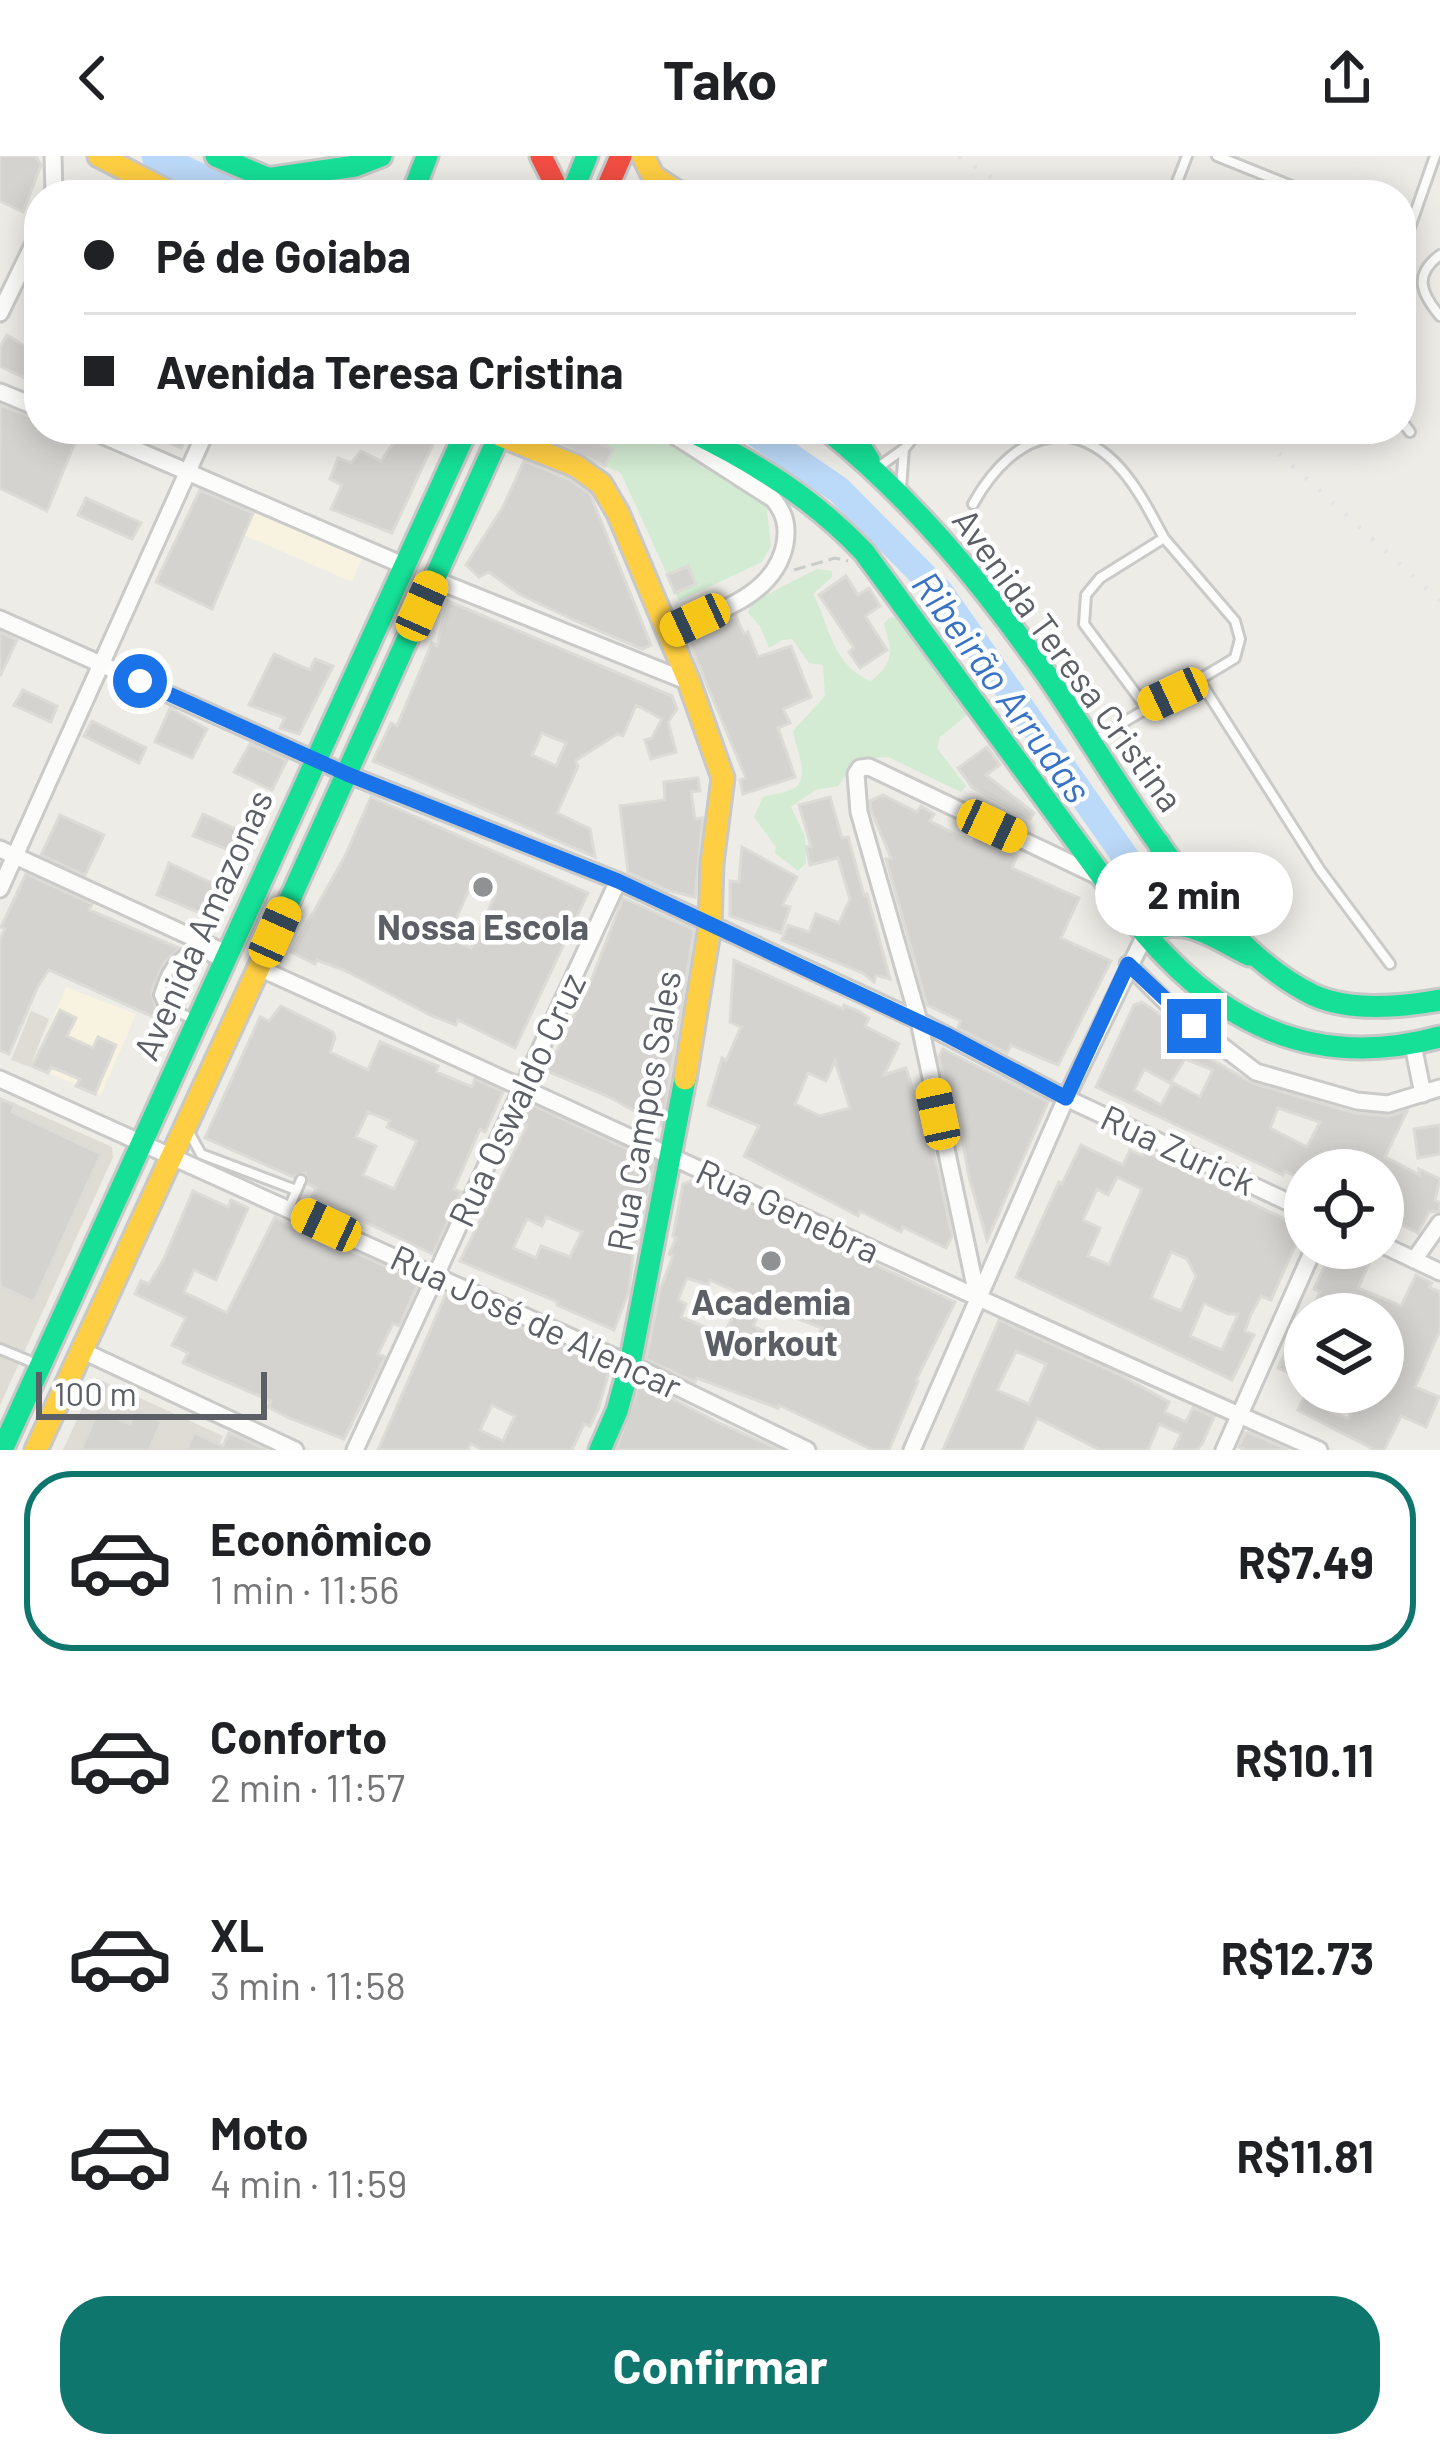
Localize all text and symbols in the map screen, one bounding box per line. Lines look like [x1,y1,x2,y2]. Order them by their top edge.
icon: back [60,45,126,111]
icon: share [1314,45,1380,111]
text: Tako [663,46,777,111]
text: Pé de Goiaba [156,228,411,282]
text: Avenida Teresa Cristina [156,344,624,398]
street label: Avenida Teresa Cristina [945,499,1194,819]
water label: Ribeirão Arrudas [904,561,1103,811]
car [391,566,453,646]
car [655,588,735,652]
route start [113,654,167,708]
car [1133,662,1213,726]
street label: Avenida Amazonas [123,783,280,1066]
car [952,794,1032,858]
callout: 2 min [1095,852,1293,936]
text: 2 min [1147,870,1241,917]
marker: Nossa Escola [470,874,496,900]
car [244,892,306,972]
place label: Nossa Escola [377,904,589,947]
street label: Rua Oswaldo Cruz [438,966,593,1233]
street label: Rua Campos Sales [597,967,688,1254]
route end [1167,999,1221,1053]
car [913,1075,963,1153]
street label: Rua Zurick [1095,1094,1263,1203]
street label: Rua Genebra [690,1148,887,1271]
map controls [1284,1149,1404,1413]
button: locate [1284,1149,1404,1269]
car [286,1193,366,1257]
street label: Rua José de Alencar [384,1234,689,1407]
marker: Academia Workout [758,1248,784,1274]
place label: Academia Workout [691,1279,851,1363]
button: layers [1284,1293,1404,1413]
scale bar [36,1366,267,1419]
text: 100 m [54,1373,137,1413]
icon: car [66,1507,174,1615]
text: Econômico [210,1511,432,1565]
text: R$7.49 [1238,1534,1374,1588]
text: 1 min · 11:56 [210,1565,399,1612]
icon: car [66,1705,174,1813]
text: Conforto [210,1709,387,1763]
text: R$10.11 [1235,1732,1374,1786]
text: 2 min · 11:57 [210,1763,405,1810]
icon: car [66,1903,174,2011]
text: XL [210,1907,264,1961]
text: R$12.73 [1221,1930,1374,1984]
text: 3 min · 11:58 [210,1961,406,2008]
icon: car [66,2101,174,2209]
text: Moto [210,2105,308,2159]
text: R$11.81 [1237,2128,1374,2182]
text: 4 min · 11:59 [210,2159,407,2206]
button: Confirmar [60,2296,1380,2434]

